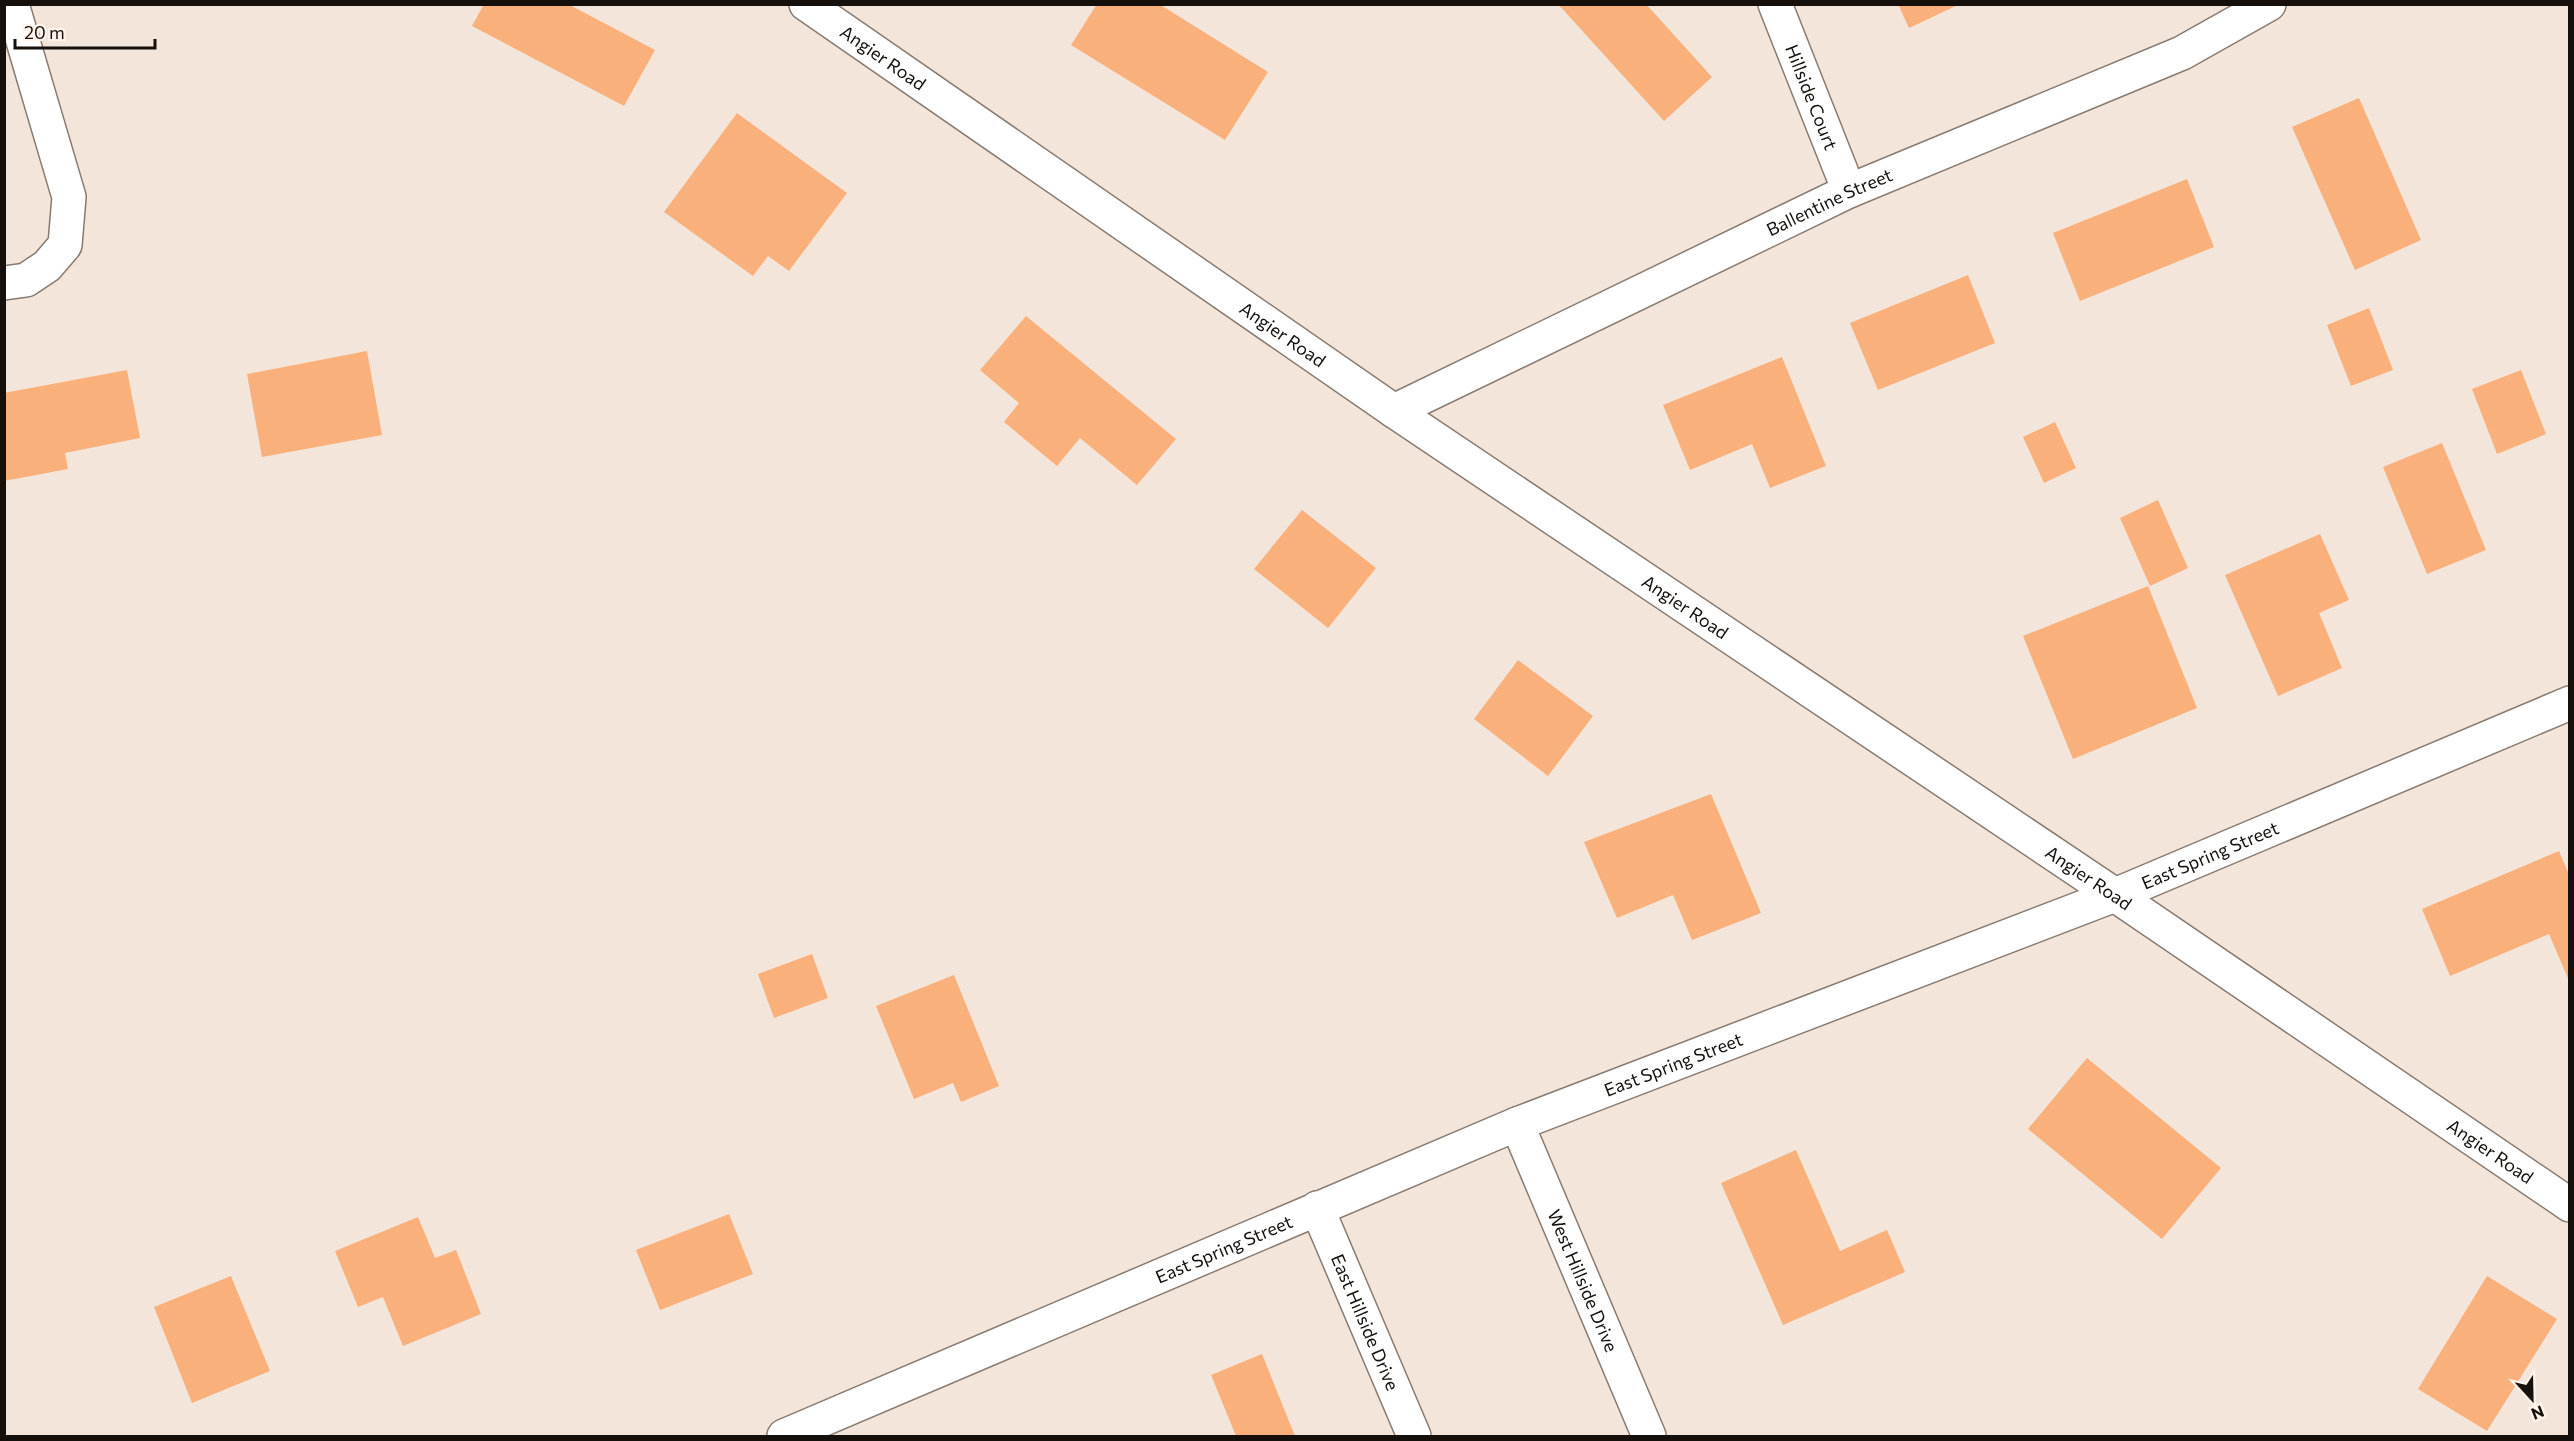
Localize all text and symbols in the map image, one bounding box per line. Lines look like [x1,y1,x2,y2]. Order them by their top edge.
scale bar [15,12,154,50]
street label: Angier Road [836,20,930,95]
text: 20 m [24,21,65,43]
street label: Hillside Court [1781,41,1842,153]
street label: Ballentine Street [1763,163,1895,240]
street label: Angier Road [1236,297,1330,371]
street label: Angier Road [1638,570,1733,643]
street label: East Spring Street [2138,816,2282,894]
street label: Angier Road [2041,841,2136,914]
street label: East Spring Street [1601,1028,1746,1101]
street label: Angier Road [2443,1114,2538,1188]
street label: West Hillside Drive [1543,1206,1623,1355]
street label: East Spring Street [1152,1210,1296,1288]
street label: East Hillside Drive [1327,1251,1404,1394]
north arrow [2502,1369,2562,1429]
text: N [2529,1402,2547,1424]

